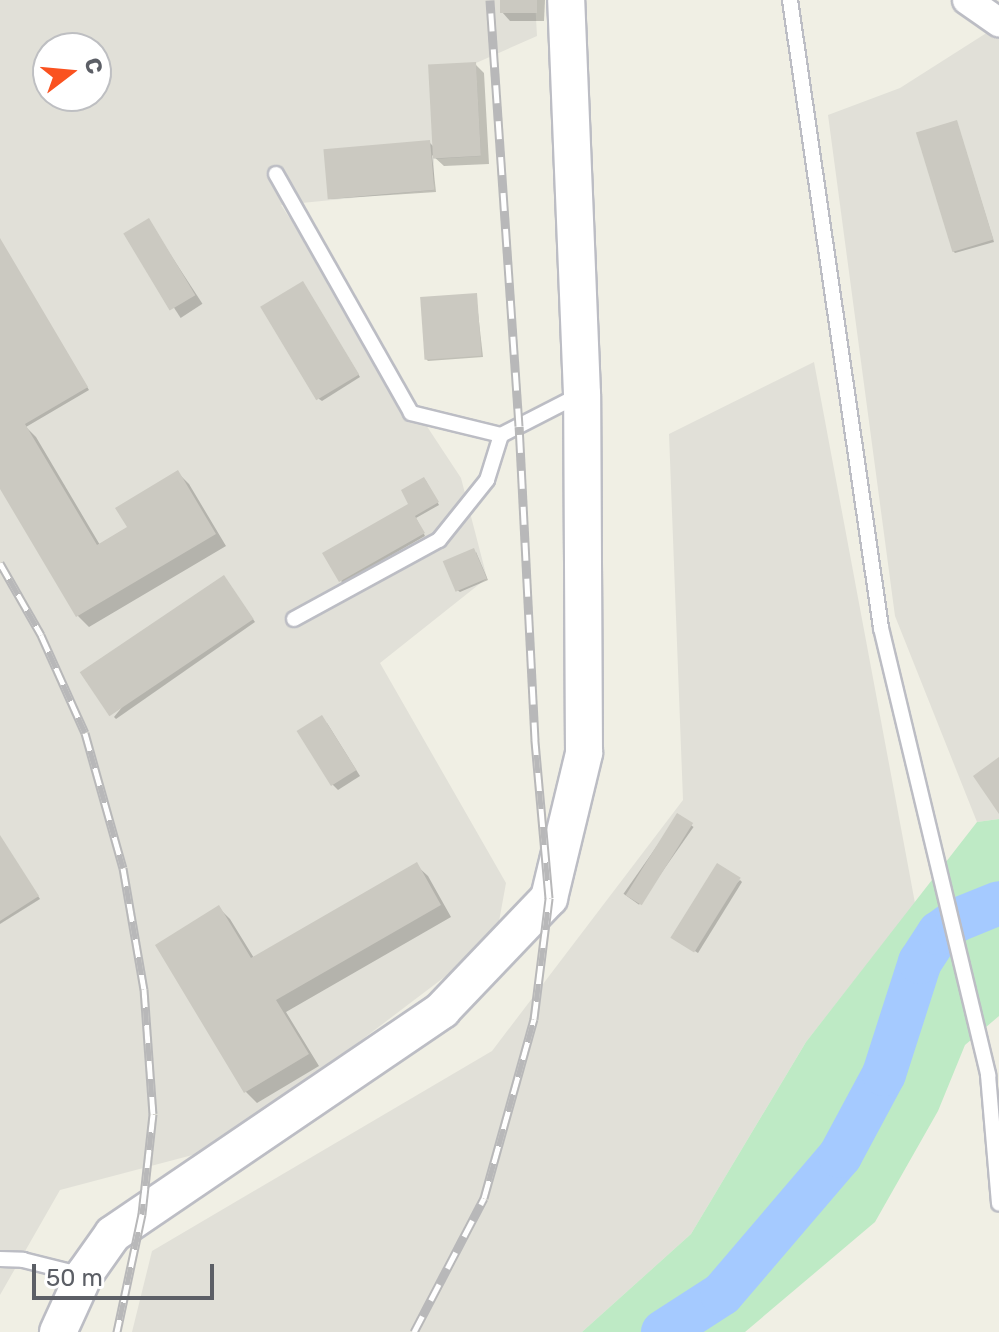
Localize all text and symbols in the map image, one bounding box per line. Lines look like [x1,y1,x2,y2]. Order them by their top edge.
north arrow [32,32,112,112]
text: С [79,55,109,77]
scale bar [36,1248,218,1298]
text: 50 m [46,1264,103,1292]

